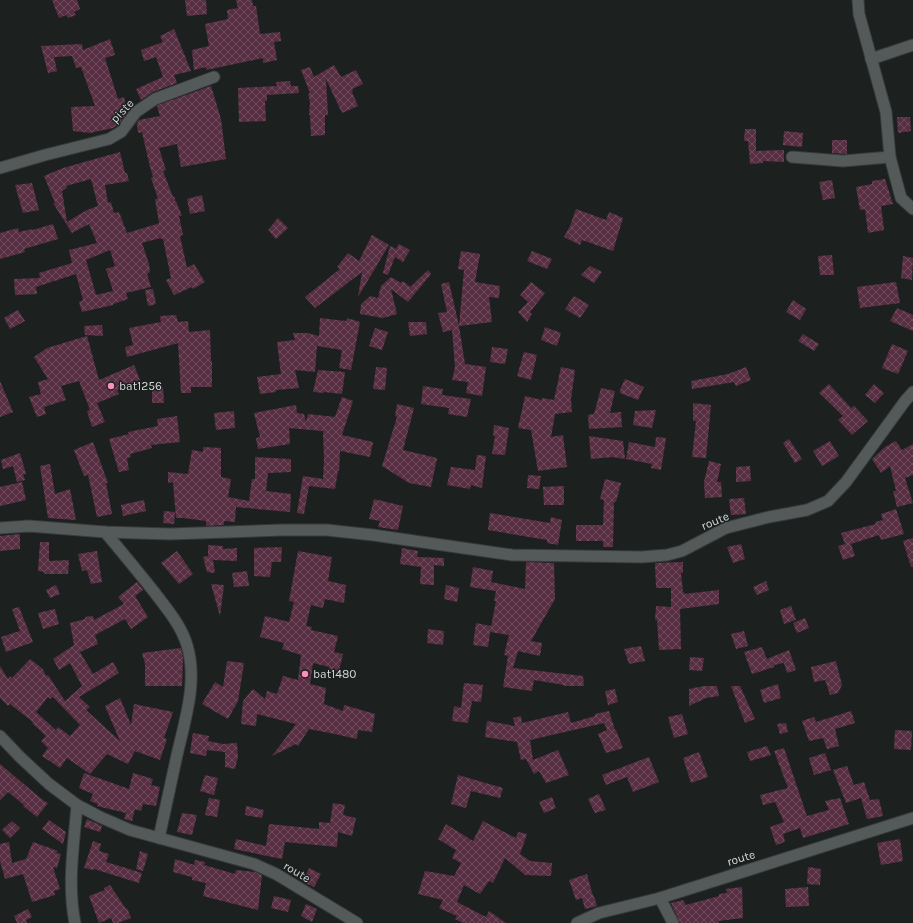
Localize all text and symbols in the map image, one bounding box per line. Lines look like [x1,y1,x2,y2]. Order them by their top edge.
street label: piste [107,96,137,126]
place label: bat1256 [119,379,162,393]
marker: bat1256 [106,381,116,391]
street label: route [699,509,731,533]
place label: bat1480 [313,667,356,681]
marker: bat1480 [300,669,310,679]
street label: route [725,847,757,869]
street label: route [281,859,313,885]

